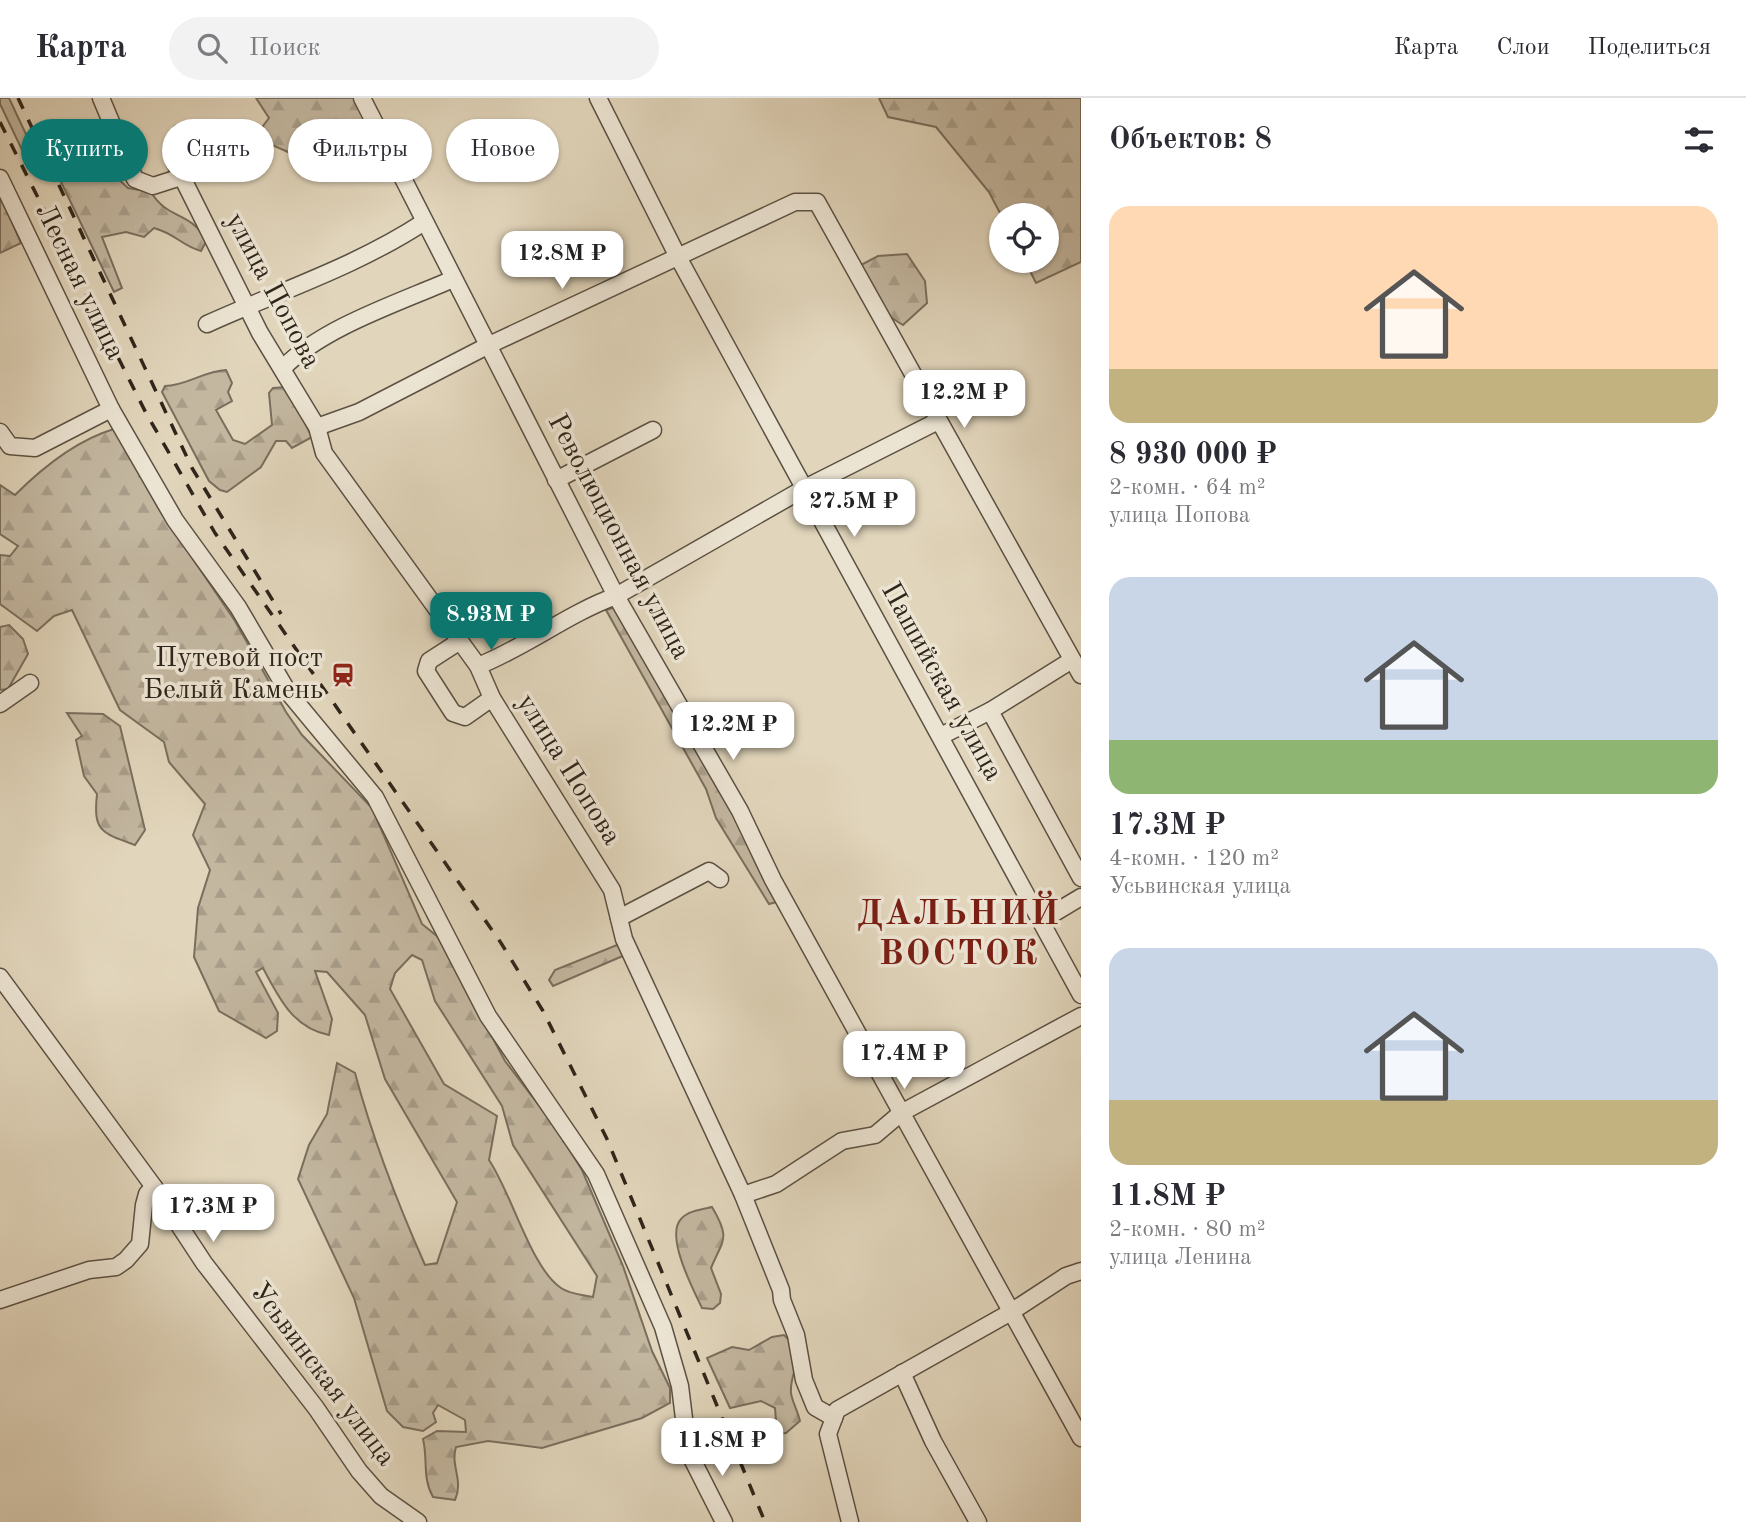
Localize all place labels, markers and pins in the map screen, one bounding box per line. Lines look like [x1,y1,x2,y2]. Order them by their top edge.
pin: 12.8M ₽ [497,232,627,291]
pin: 12.2M ₽ [899,370,1029,430]
pin: 27.5M ₽ [789,480,919,539]
pin: 8.93M ₽ [426,592,556,652]
place label: Путевой пост Белый Камень [143,645,323,705]
station icon: Путевой пост Белый Камень [329,661,357,689]
pin: 12.2M ₽ [668,702,798,762]
pin: 17.4M ₽ [839,1032,969,1091]
pin: 17.3M ₽ [148,1184,278,1244]
pin: 11.8M ₽ [657,1418,787,1478]

